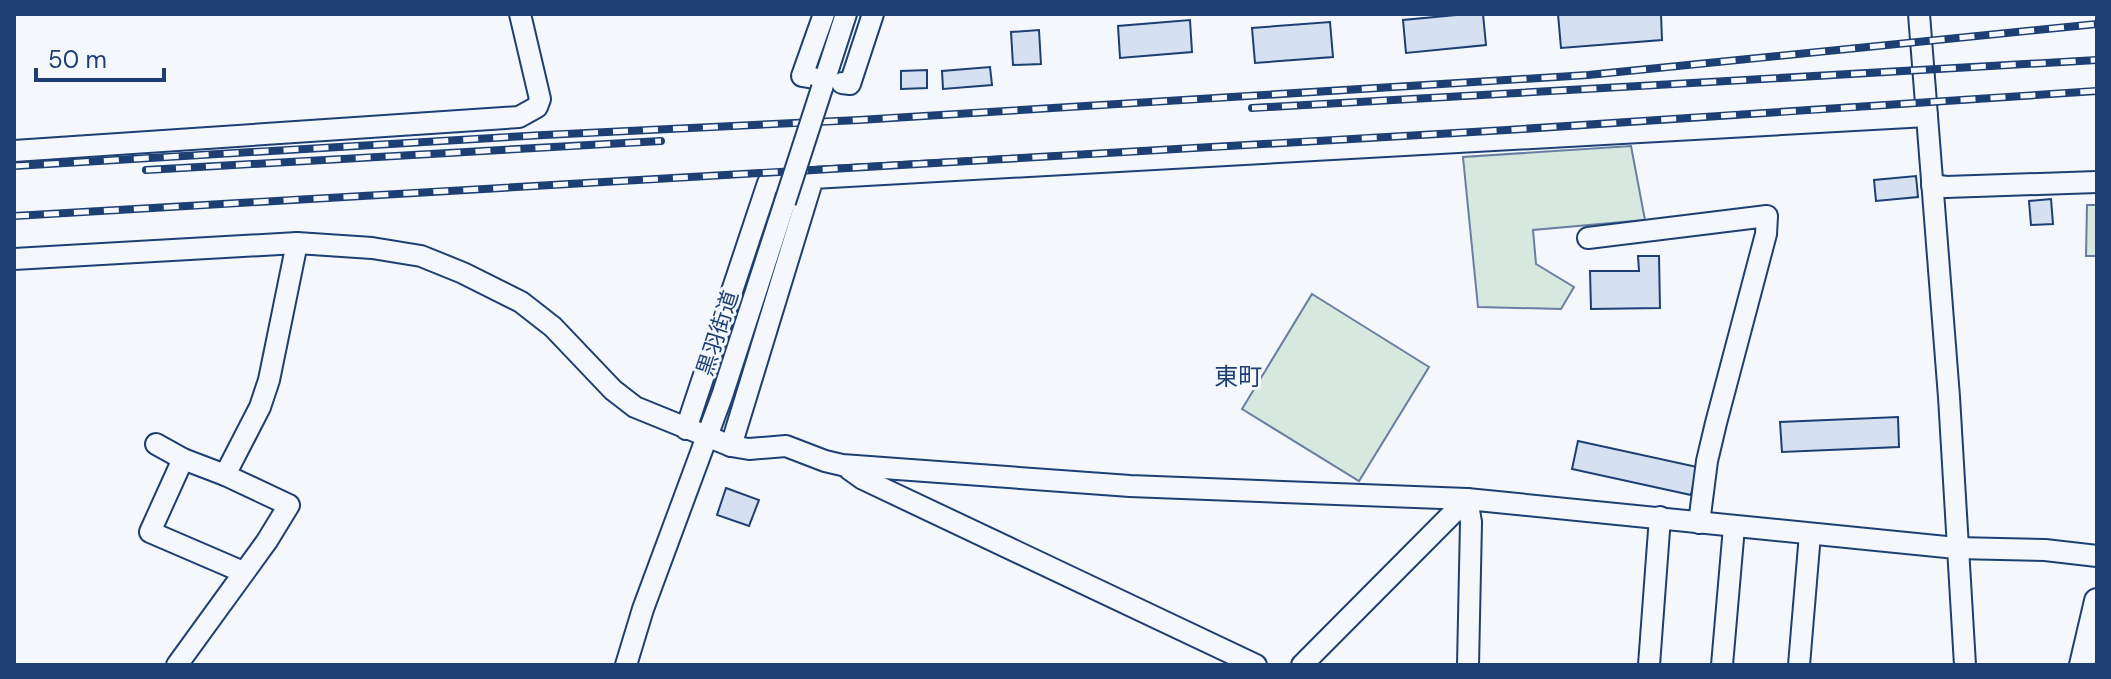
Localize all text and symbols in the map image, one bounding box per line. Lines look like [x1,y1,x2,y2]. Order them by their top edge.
scale bar [36,32,164,82]
text: 50 m [48,44,107,75]
street label: 黒羽街道 [690,287,745,379]
district label: 東町 [1214,361,1262,392]

